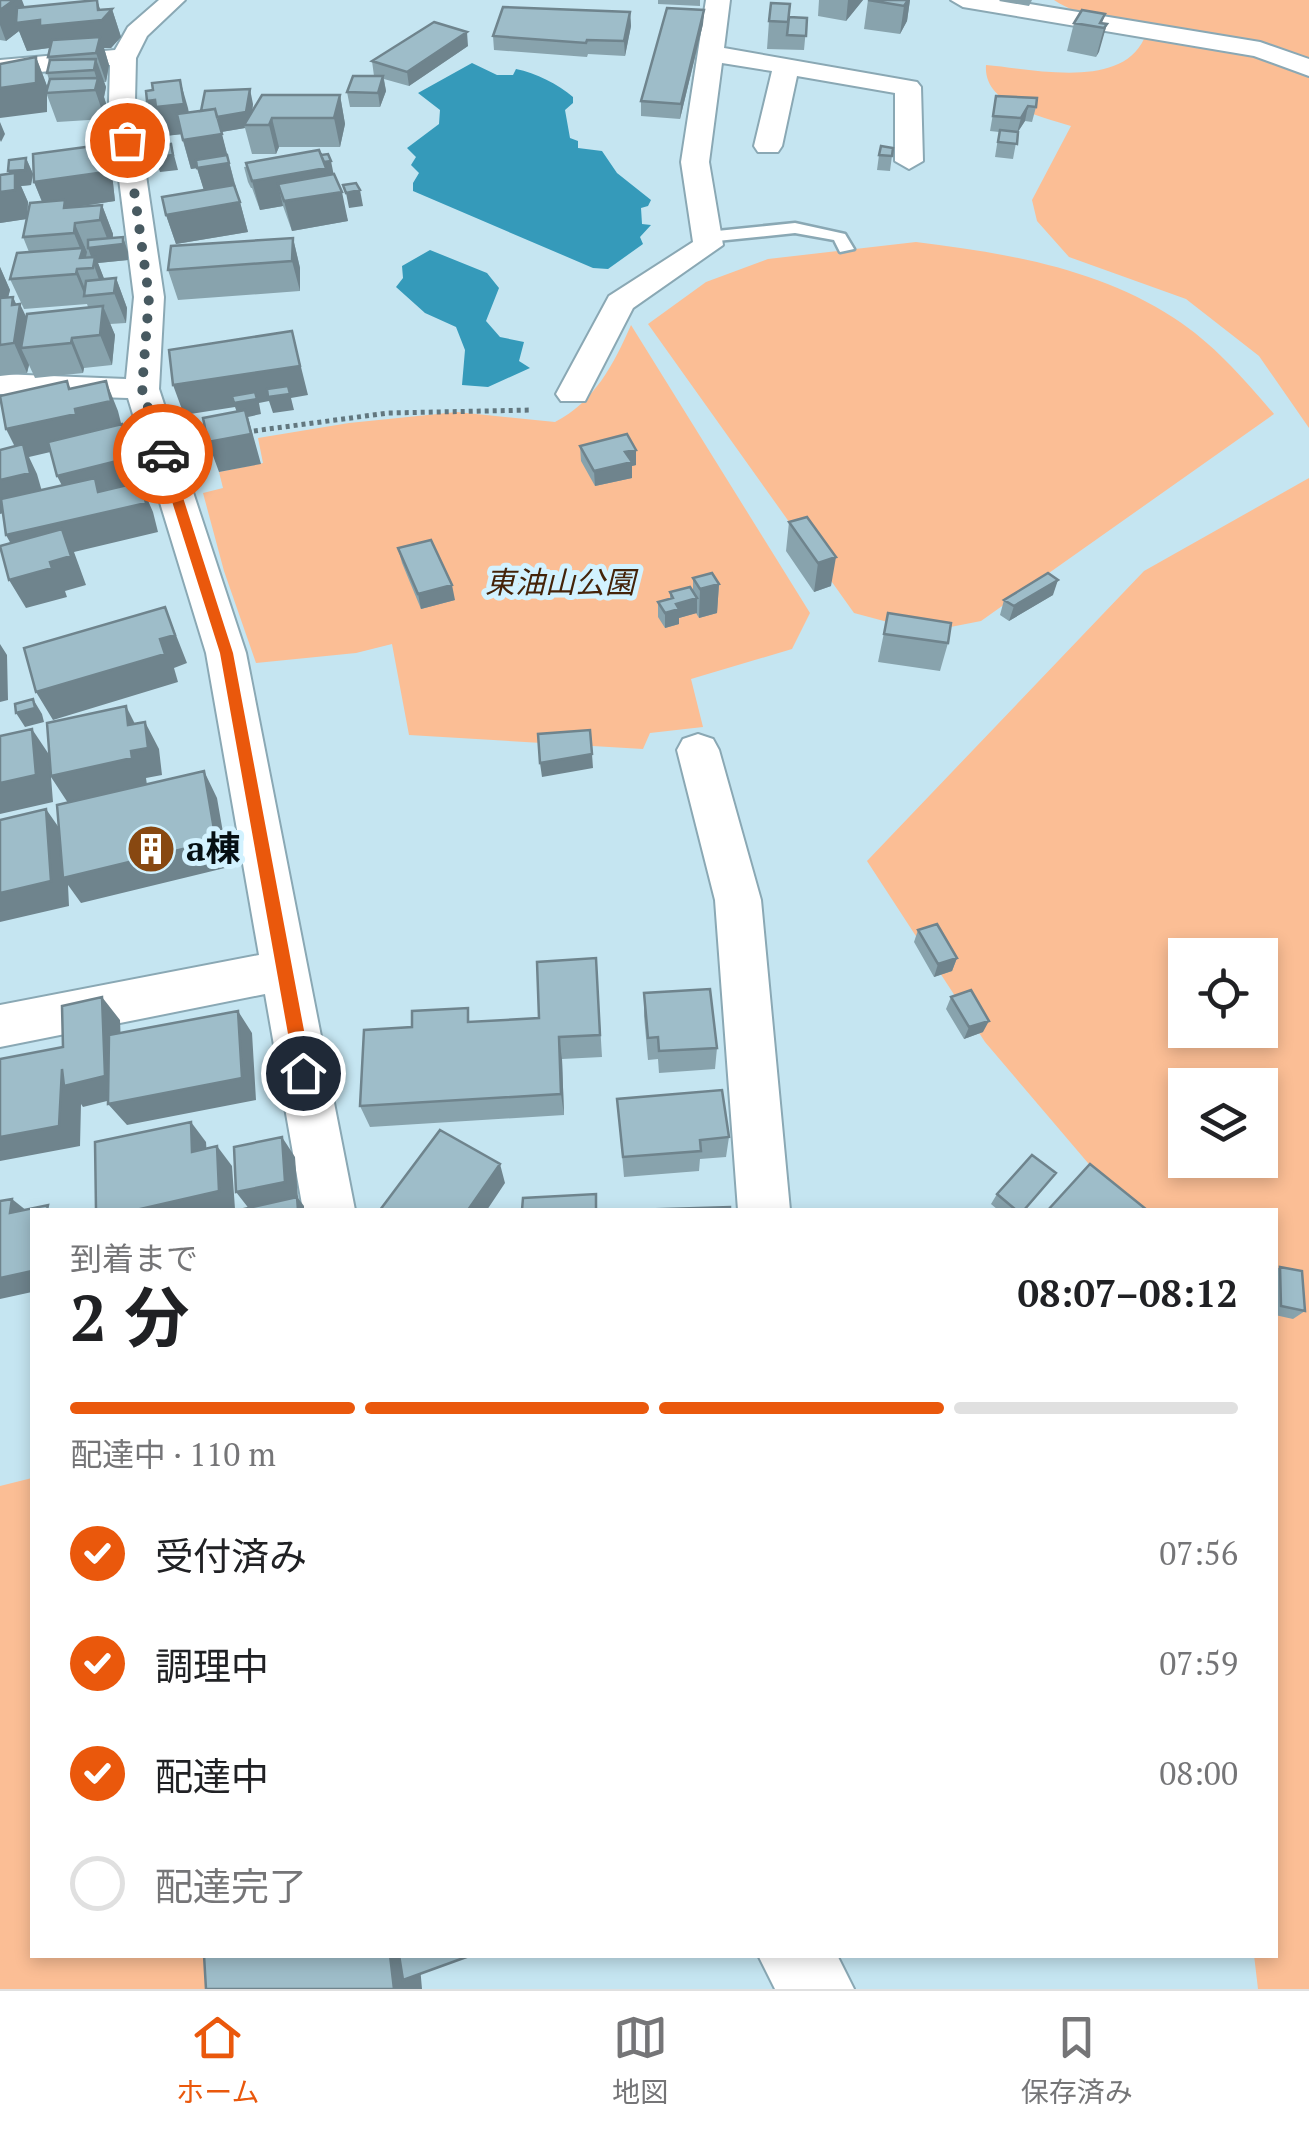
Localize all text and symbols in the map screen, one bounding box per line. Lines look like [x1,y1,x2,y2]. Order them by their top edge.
pin [85,98,170,183]
icon: bag [100,113,155,168]
courier [113,404,213,504]
icon: car [136,427,191,482]
park label: 東油山公園 [485,562,639,602]
building icon: a棟 [125,823,177,875]
place label: a棟 [186,825,241,871]
map controls [1168,938,1278,1178]
button: locate [1168,938,1278,1048]
pin [261,1031,346,1116]
icon: home [276,1046,331,1101]
button: layers [1168,1068,1278,1178]
text: 到着まで [70,1237,198,1279]
text: 08:07–08:12 [1017,1268,1238,1318]
text: 2 分 [70,1273,189,1360]
text: 配達中 · 110 m [70,1433,276,1475]
icon: check [70,1526,125,1581]
text: 受付済み [155,1531,307,1581]
text: 07:56 [1159,1532,1238,1574]
icon: check [70,1636,125,1691]
text: 調理中 [155,1641,269,1691]
text: 07:59 [1159,1642,1238,1684]
icon: check [70,1746,125,1801]
text: 配達中 [155,1751,269,1801]
text: 08:00 [1159,1752,1238,1794]
text: 配達完了 [155,1861,307,1911]
tab: ホーム [176,2010,259,2110]
tab: 地図 [612,2010,668,2110]
tab: 保存済み [1021,2010,1133,2110]

